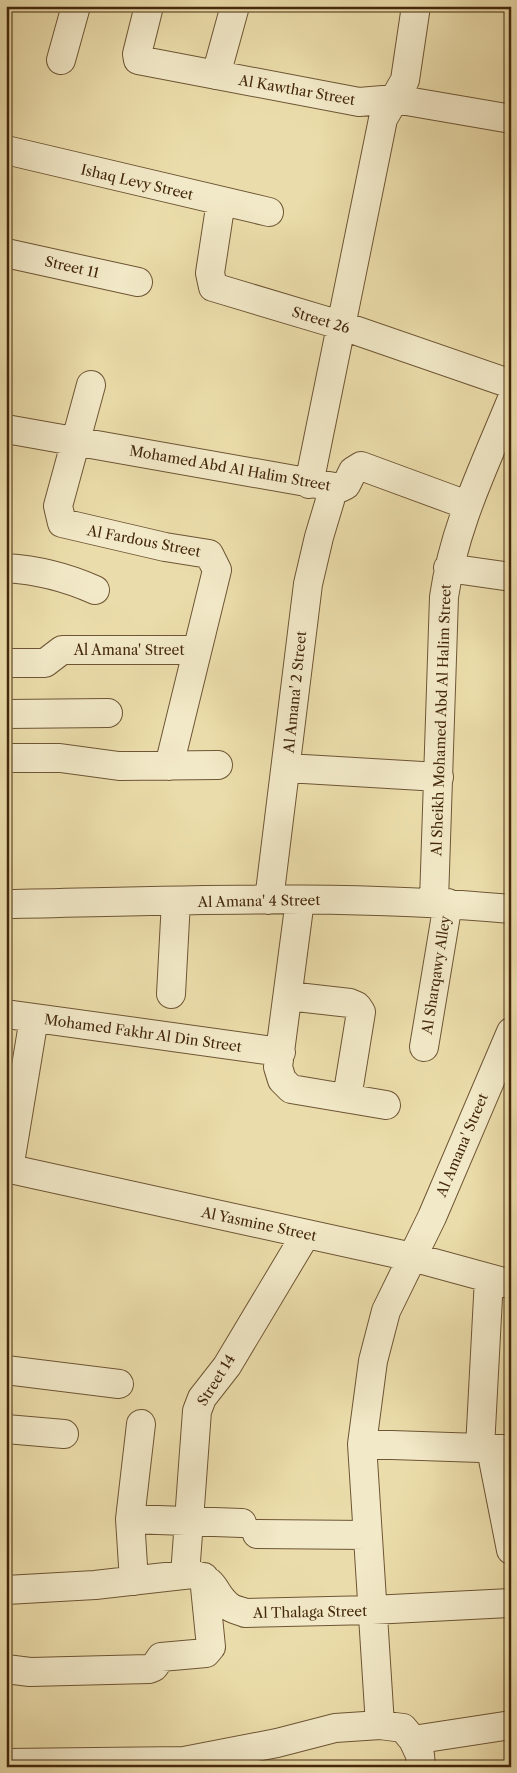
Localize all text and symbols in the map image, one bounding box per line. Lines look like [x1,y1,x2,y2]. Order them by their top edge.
street label: Al Kawthar Street [236,71,357,109]
street label: Ishaq Levy Street [79,160,195,204]
street label: Street 11 [43,252,101,282]
street label: Street 26 [290,303,352,337]
street label: Mohamed Abd Al Halim Street [128,441,332,495]
street label: Al Fardous Street [85,521,202,561]
street label: Al Sheikh Mohamed Abd Al Halim Street [427,584,455,857]
street label: Al Amana' 2 Street [280,630,310,755]
street label: Al Amana' Street [73,641,184,659]
street label: Al Amana' 4 Street [197,891,320,911]
street label: Al Sharqawy Alley [418,914,454,1037]
street label: Mohamed Fakhr Al Din Street [43,1010,243,1056]
street label: Al Amana' Street [432,1090,492,1200]
street label: Al Yasmine Street [199,1203,318,1245]
street label: Street 14 [193,1351,239,1409]
street label: Al Thalaga Street [252,1602,367,1622]

